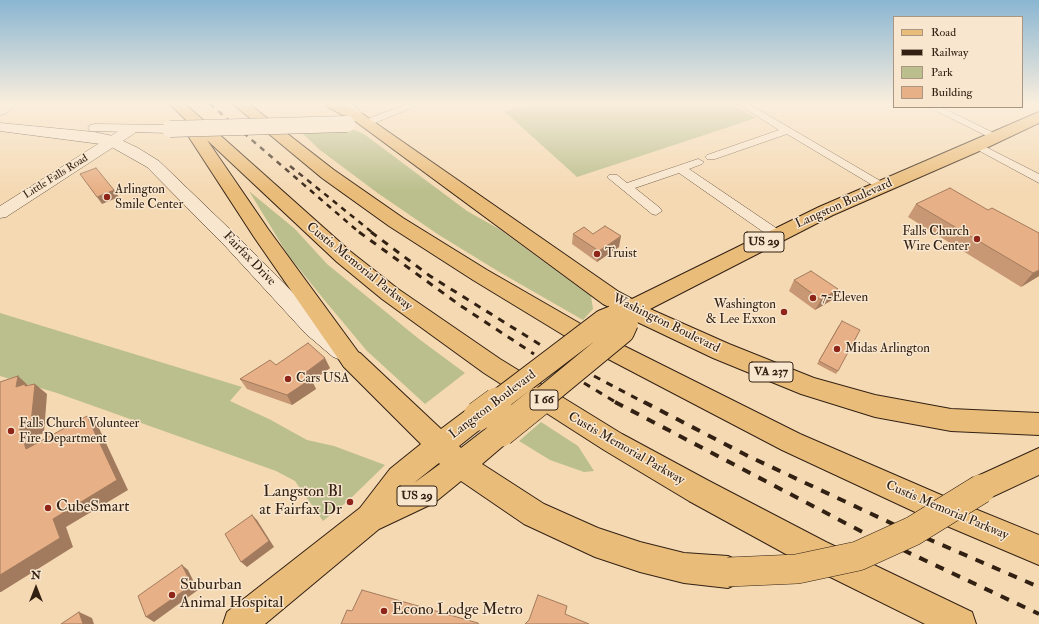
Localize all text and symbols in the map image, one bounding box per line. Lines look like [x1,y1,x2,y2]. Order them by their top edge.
legend [893,16,1023,108]
text: Road [931,25,956,40]
text: Railway [931,45,968,60]
text: Park [931,65,953,80]
text: Building [931,85,972,100]
street label: Little Falls Road [21,152,91,202]
street label: Langston Boulevard [793,176,895,232]
place label: Arlington Smile Center [115,182,183,213]
marker: Arlington Smile Center [102,192,112,202]
street label: Custis Memorial Parkway [303,219,415,315]
place label: Falls Church Wire Center [902,224,969,255]
street label: Fairfax Drive [219,229,279,289]
road number: US 29 [744,232,784,252]
marker: Falls Church Wire Center [972,234,982,244]
place label: Truist [605,246,637,262]
marker: Truist [592,249,602,259]
place label: 7-Eleven [821,290,868,306]
street label: Washington Boulevard [610,291,722,357]
marker: 7-Eleven [808,293,818,303]
place label: Washington & Lee Exxon [706,297,776,328]
marker: Washington & Lee Exxon [779,307,789,317]
place label: Midas Arlington [845,341,930,357]
marker: Midas Arlington [832,344,842,354]
road number: VA 237 [749,362,793,382]
street label: Langston Boulevard [447,367,539,443]
place label: Cars USA [296,371,349,387]
marker: Cars USA [283,374,293,384]
road number: I 66 [530,390,558,410]
street label: Custis Memorial Parkway [565,409,687,489]
place label: Falls Church Volunteer Fire Department [19,416,139,447]
marker: Falls Church Volunteer Fire Department [6,426,16,436]
street label: Custis Memorial Parkway [883,478,1011,544]
place label: Langston Bl at Fairfax Dr [259,483,342,521]
road number: US 29 [397,486,437,506]
marker: Langston Bl at Fairfax Dr [345,497,355,507]
place label: CubeSmart [56,498,129,518]
marker: CubeSmart [43,503,53,513]
north arrow [16,568,56,608]
text: N [31,569,41,582]
place label: Suburban Animal Hospital [180,576,283,614]
marker: Suburban Animal Hospital [167,590,177,600]
place label: Econo Lodge Metro [392,601,523,621]
marker: Econo Lodge Metro [379,606,389,616]

